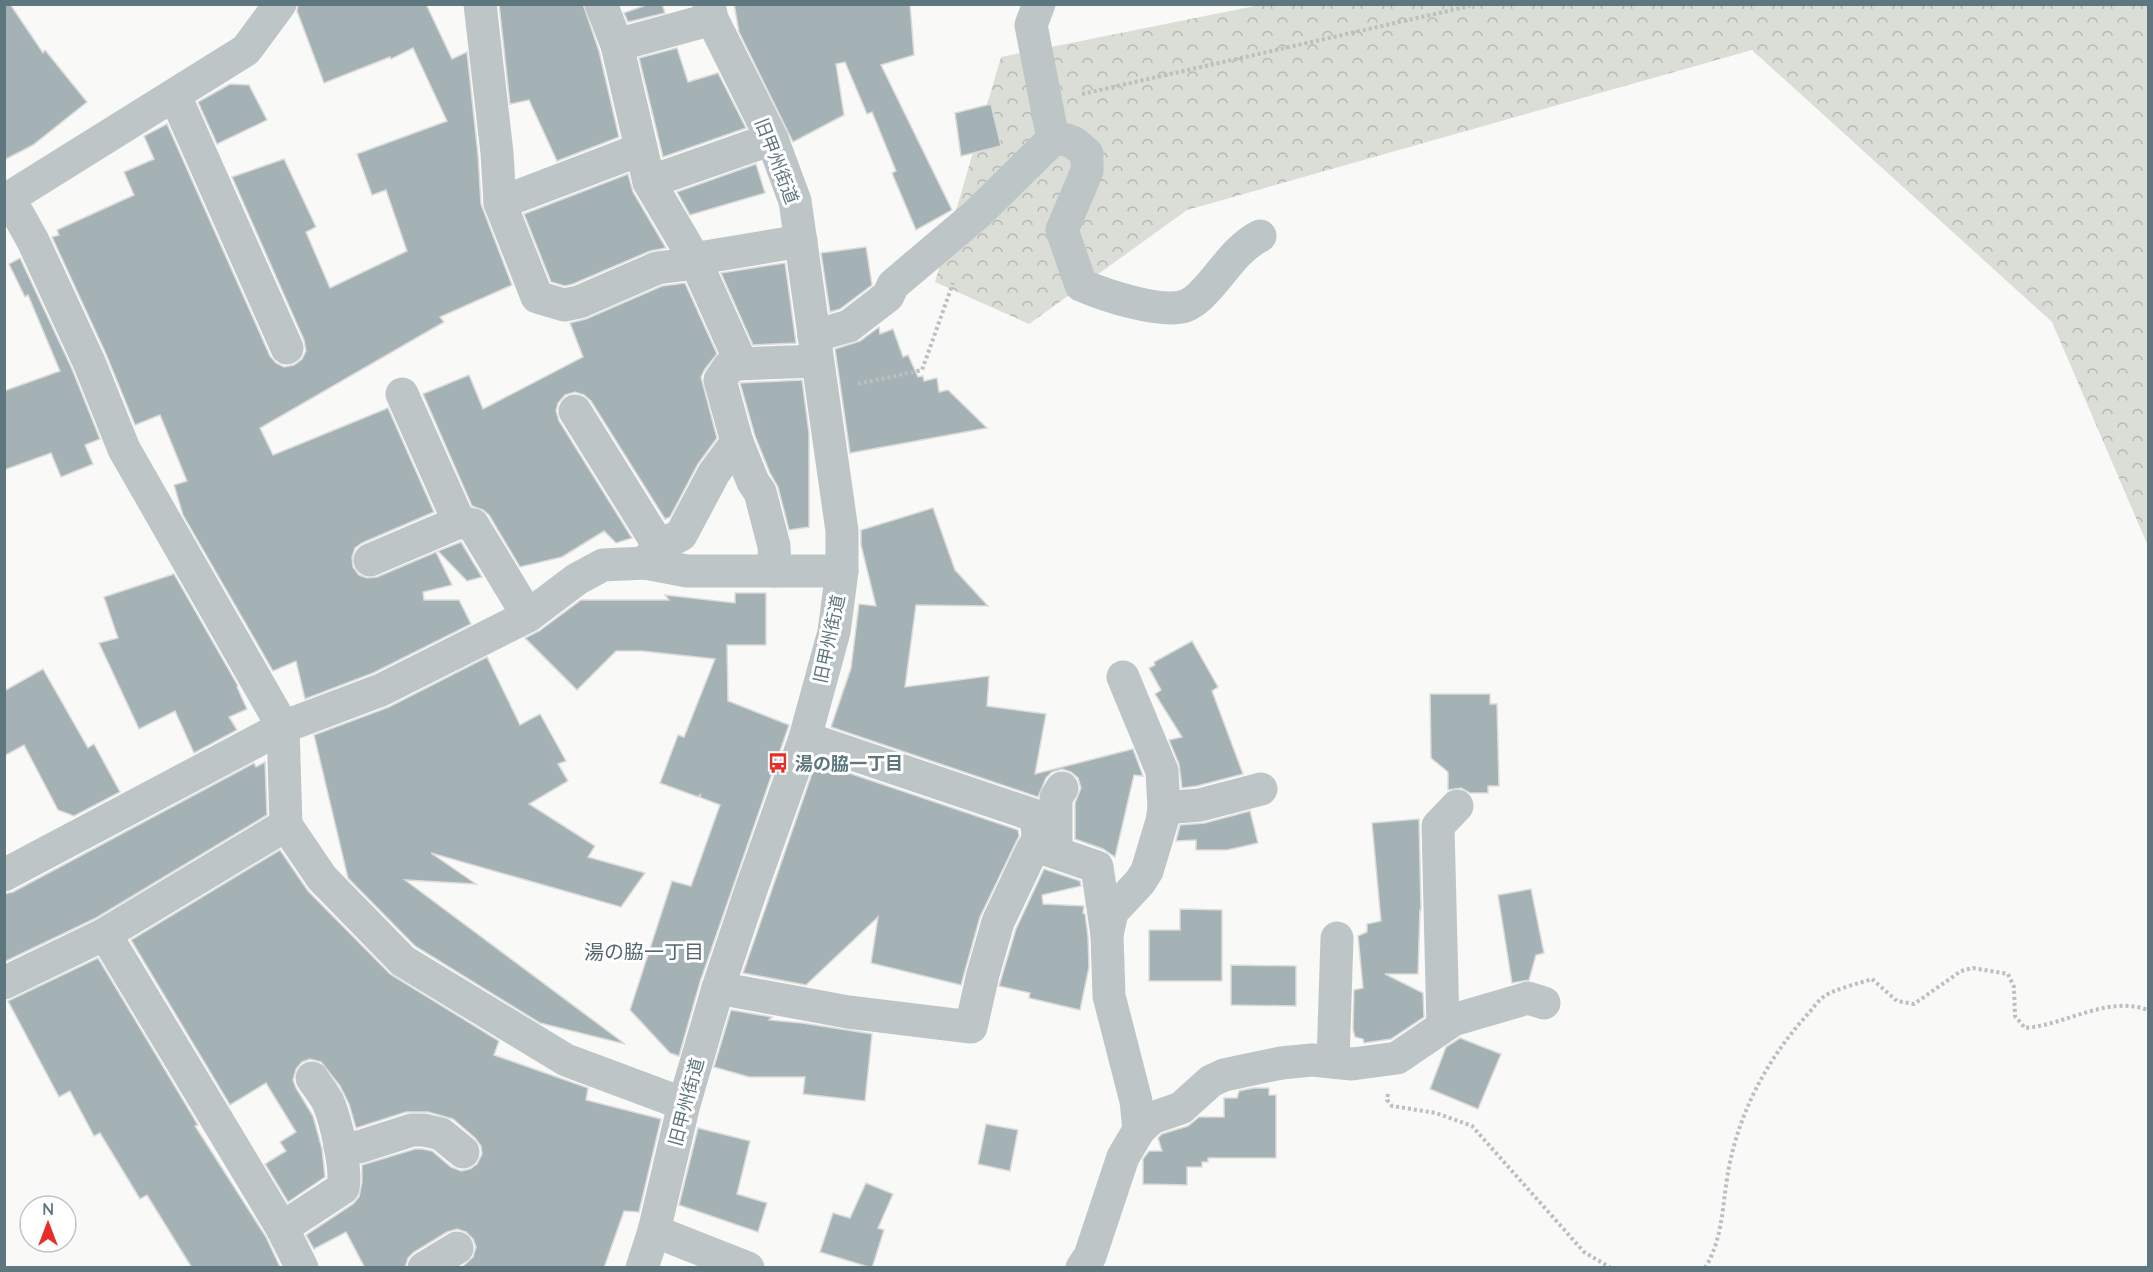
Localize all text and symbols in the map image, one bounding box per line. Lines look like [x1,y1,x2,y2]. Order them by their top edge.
street label: 旧甲州街道 [750,115,804,207]
street label: 旧甲州街道 [808,593,850,685]
bus stop icon: 湯の脇一丁目 [766,751,790,775]
place label: 湯の脇一丁目 [795,752,903,775]
district label: 湯の脇一丁目 [584,939,704,964]
street label: 旧甲州街道 [663,1056,709,1148]
north arrow [18,1194,78,1254]
text: N [42,1199,54,1219]

